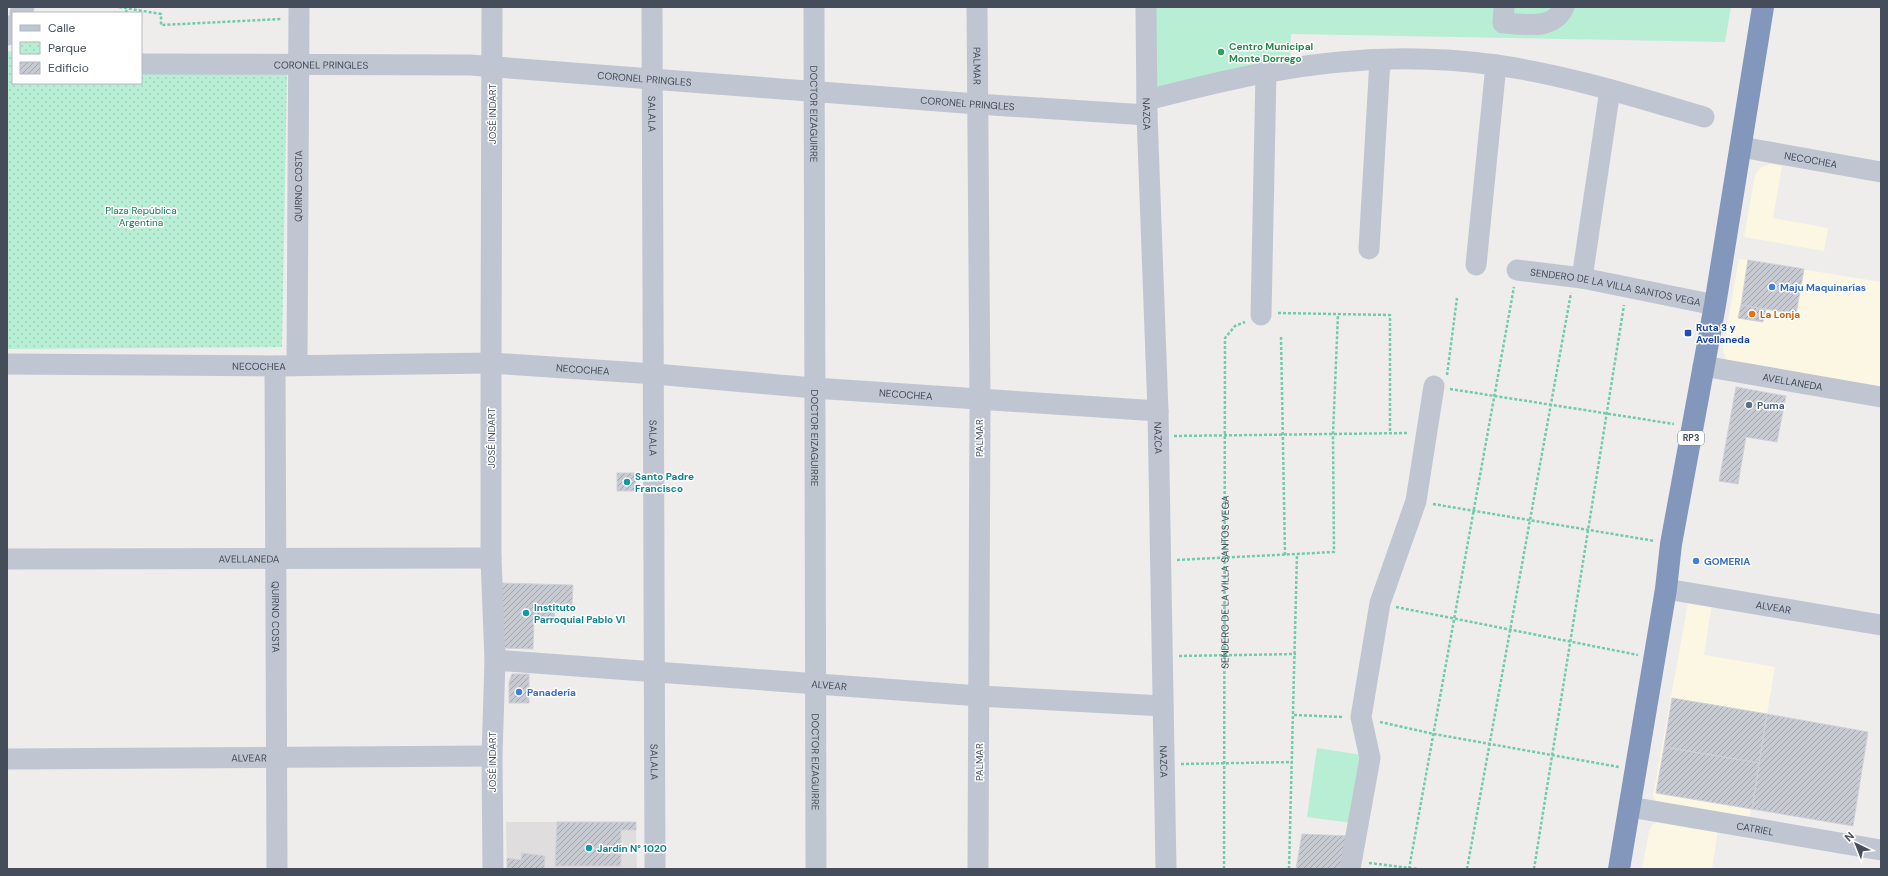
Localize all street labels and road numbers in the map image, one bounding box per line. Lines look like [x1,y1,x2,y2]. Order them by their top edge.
street label: PALMAR [971,47,984,85]
street label: CORONEL PRINGLES [274,58,368,71]
street label: DOCTOR EIZAGUIRRE [808,65,821,163]
street label: CORONEL PRINGLES [597,68,692,89]
street label: JOSÉ INDART [486,83,499,144]
street label: CORONEL PRINGLES [920,93,1015,113]
street label: SALALA [646,96,659,133]
street label: NAZCA [1140,98,1154,131]
street label: NECOCHEA [1783,148,1839,171]
street label: QUIRNO COSTA [291,150,305,222]
street label: SENDERO DE LA VILLA SANTOS VEGA [1529,265,1702,309]
street label: NECOCHEA [232,359,286,373]
street label: NECOCHEA [556,361,610,377]
street label: AVELLANEDA [1762,370,1824,393]
street label: NECOCHEA [879,386,933,402]
street label: DOCTOR EIZAGUIRRE [808,389,822,487]
street label: JOSÉ INDART [485,407,498,468]
street label: PALMAR [973,419,986,457]
street label: SALALA [647,420,660,457]
street label: NAZCA [1152,421,1165,454]
road number: RP3 [1678,431,1704,445]
street label: SENDERO DE LA VILLA SANTOS VEGA [1218,495,1231,669]
street label: AVELLANEDA [219,552,280,565]
street label: QUIRNO COSTA [269,581,283,653]
street label: ALVEAR [1755,598,1792,616]
street label: ALVEAR [811,677,847,693]
street label: DOCTOR EIZAGUIRRE [809,713,822,811]
street label: JOSÉ INDART [486,731,499,792]
street label: PALMAR [973,743,986,781]
street label: SALALA [648,744,661,781]
street label: NAZCA [1157,745,1171,778]
street label: ALVEAR [231,751,267,764]
street label: CATRIEL [1735,819,1775,838]

